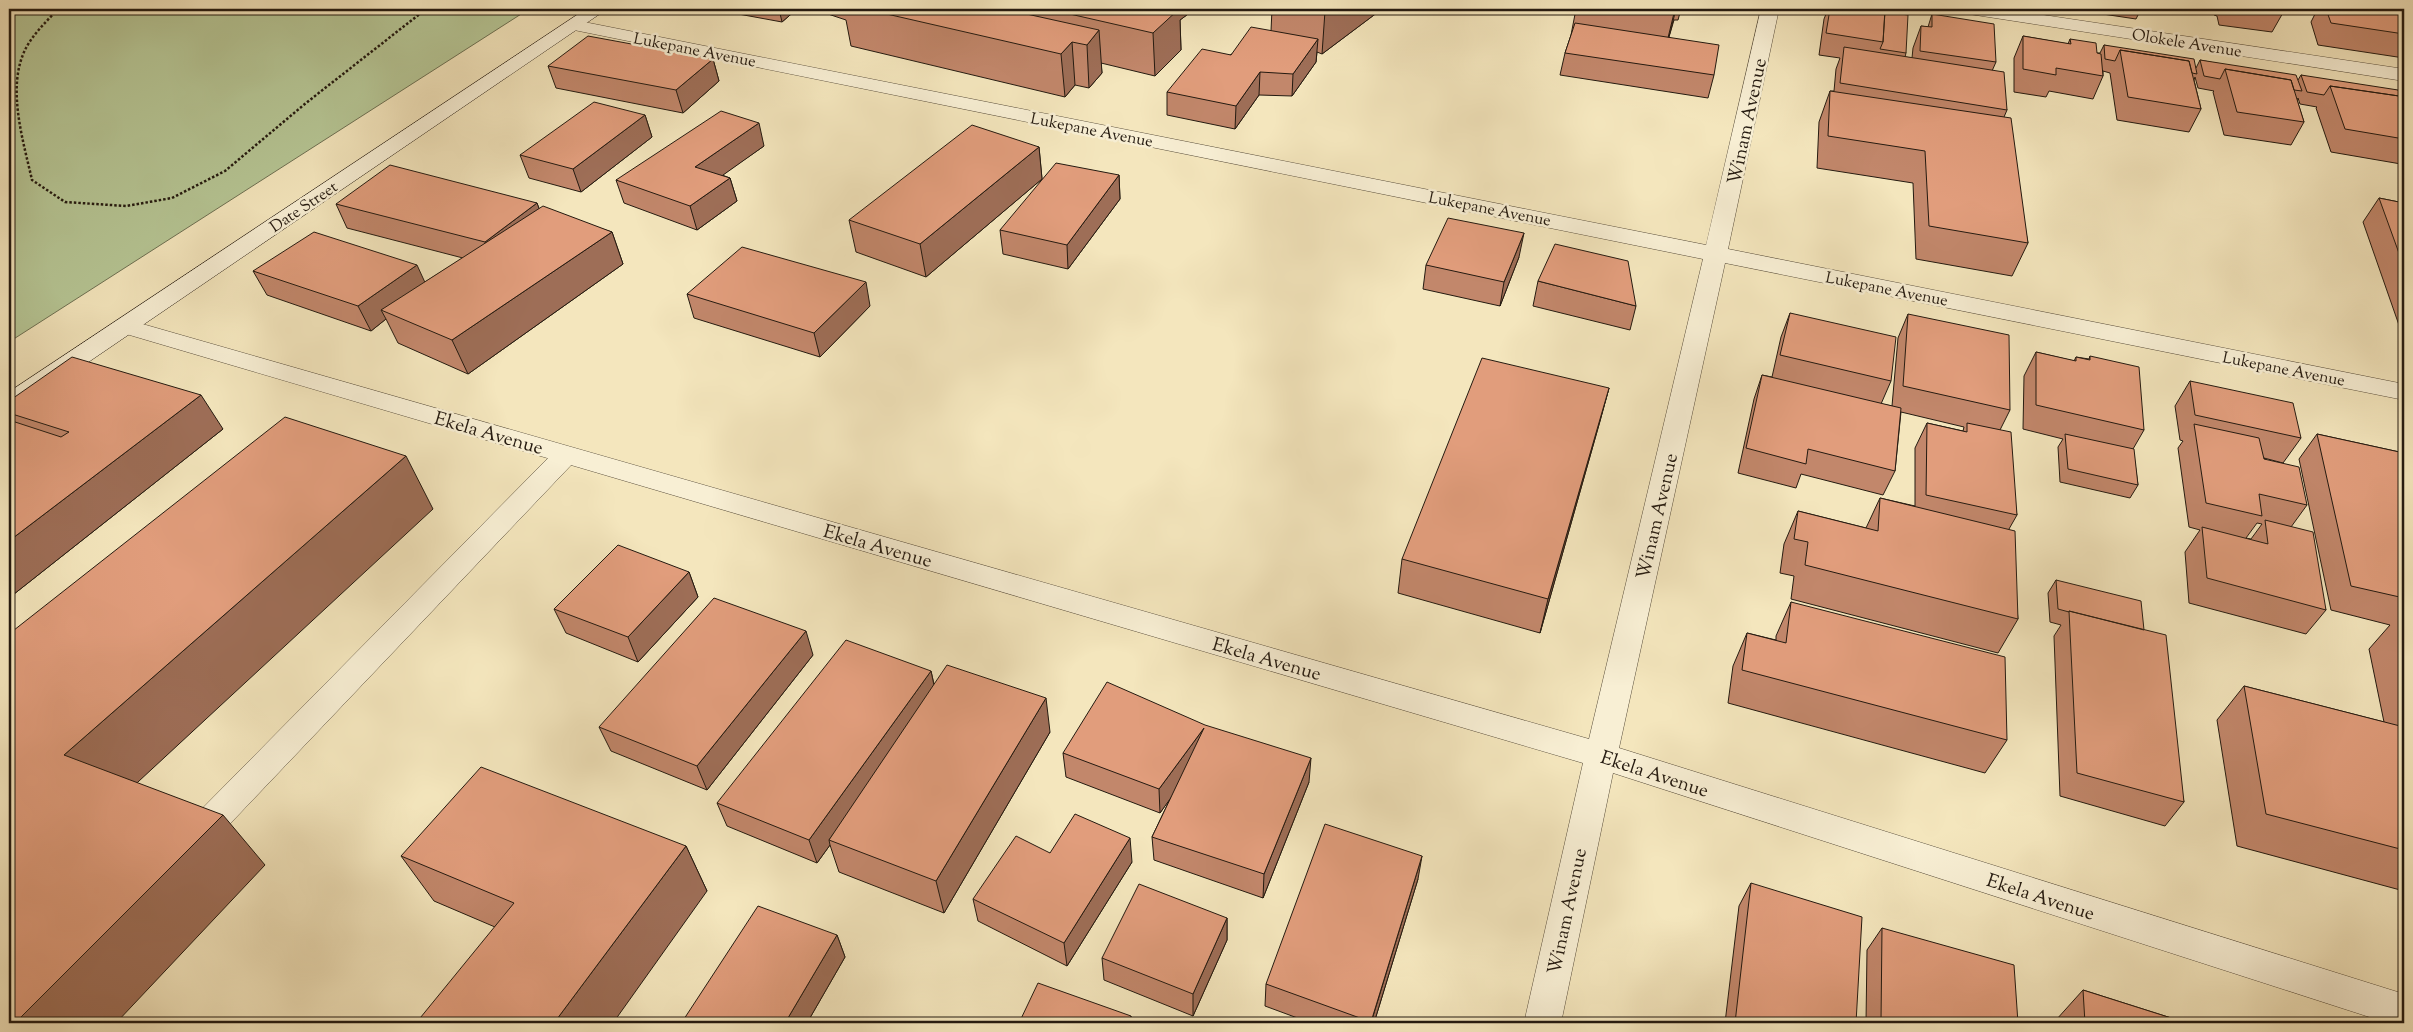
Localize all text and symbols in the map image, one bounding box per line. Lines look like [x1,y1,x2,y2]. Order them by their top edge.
street label: Olokele Avenue [2130,24,2243,65]
street label: Lukepane Avenue [631,28,758,75]
street label: Winam Avenue [1722,56,1775,187]
street label: Lukepane Avenue [1028,108,1155,155]
street label: Date Street [266,177,343,239]
street label: Lukepane Avenue [1426,187,1553,234]
street label: Lukepane Avenue [1823,267,1950,314]
street label: Lukepane Avenue [2220,347,2347,394]
street label: Ekela Avenue [431,406,546,463]
street label: Winam Avenue [1631,451,1686,582]
street label: Ekela Avenue [820,519,935,576]
street label: Ekela Avenue [1209,632,1324,689]
street label: Ekela Avenue [1597,745,1712,806]
street label: Winam Avenue [1542,846,1595,977]
street label: Ekela Avenue [1983,868,2098,929]

